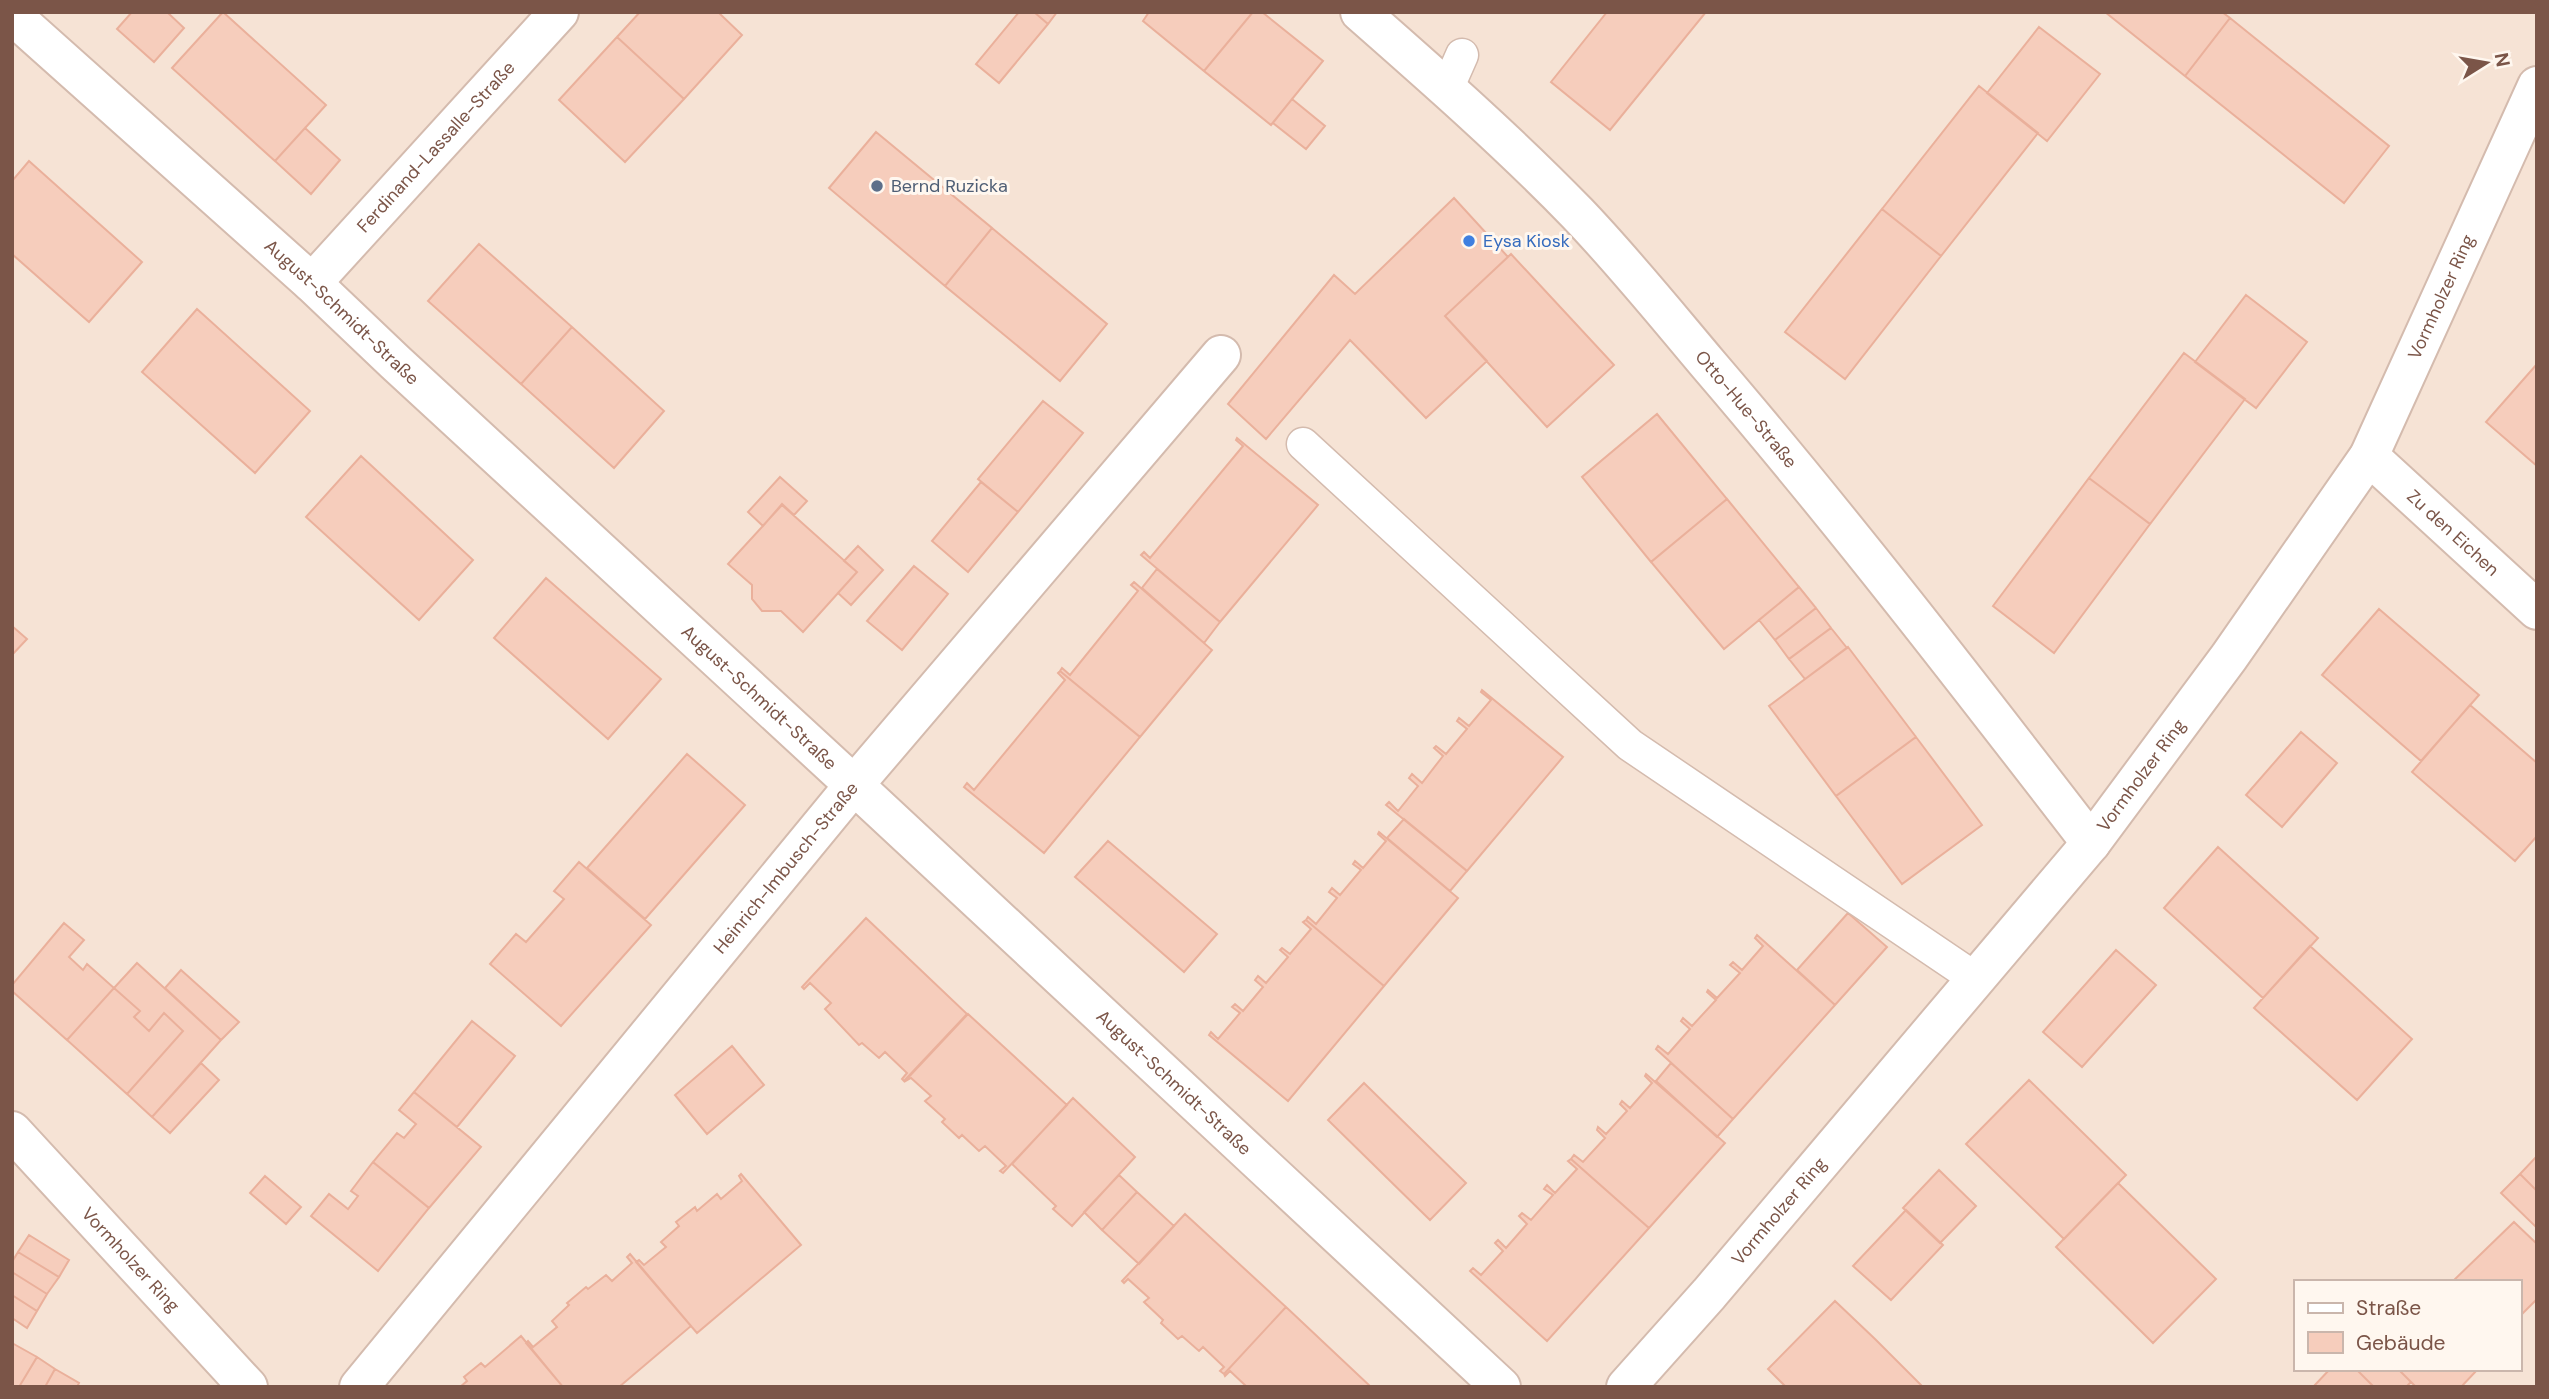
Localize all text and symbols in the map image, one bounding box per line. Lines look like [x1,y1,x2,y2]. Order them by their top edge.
north arrow [2451,28,2521,98]
text: N [2489,51,2516,69]
street label: Ferdinand-Lassalle-Straße [352,56,520,238]
place label: Bernd Ruzicka [891,174,1008,198]
marker: Bernd Ruzicka [869,178,885,194]
place label: Eysa Kiosk [1483,229,1570,253]
street label: Vormholzer Ring [2402,231,2480,363]
marker: Eysa Kiosk [1461,233,1477,249]
street label: August-Schmidt-Straße [259,234,424,390]
street label: Otto-Hue-Straße [1690,345,1803,473]
street label: Zu den Eichen [2402,485,2504,582]
street label: August-Schmidt-Straße [676,620,842,775]
street label: Vormholzer Ring [2091,714,2191,837]
street label: Heinrich-Imbusch-Straße [708,777,864,959]
street label: August-Schmidt-Straße [1091,1005,1257,1161]
street label: Vormholzer Ring [1726,1152,1832,1270]
street label: Vormholzer Ring [76,1202,185,1317]
legend [2294,1280,2521,1371]
text: Straße [2356,1294,2421,1322]
text: Gebäude [2356,1329,2446,1357]

